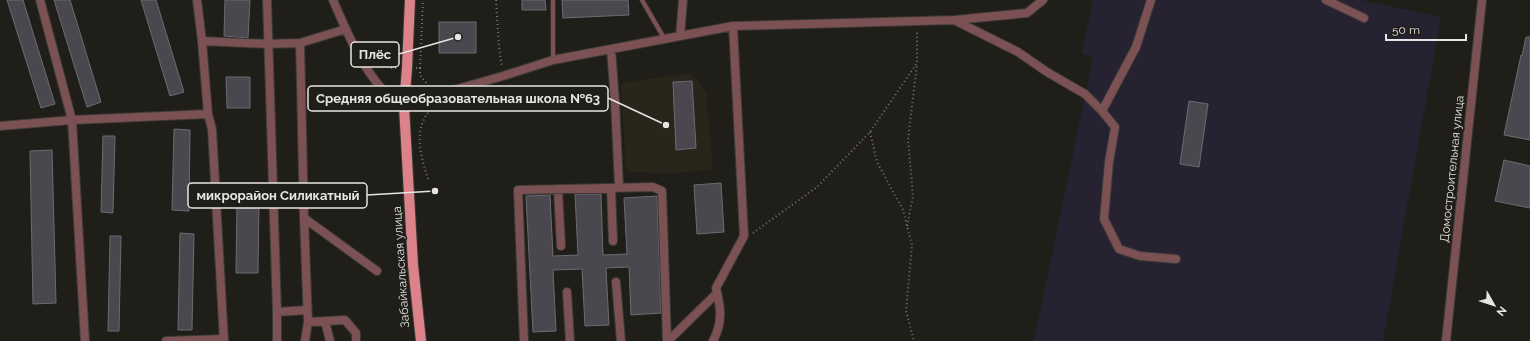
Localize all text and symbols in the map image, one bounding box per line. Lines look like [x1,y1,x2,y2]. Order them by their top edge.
scale bar [1386,16,1466,42]
text: 50 m [1392,23,1420,37]
callout: Плёс [351,42,399,67]
text: Плёс [359,47,392,62]
callout: Средняя общеобразовательная школа №63 [308,86,608,111]
text: Средняя общеобразовательная школа №63 [316,91,600,106]
street label: Домостроительная улица [1437,95,1467,243]
callout: микрорайон Силикатный [188,183,367,208]
text: микрорайон Силикатный [197,188,360,203]
street label: Забайкальская улица [390,206,412,328]
north arrow [1474,285,1514,325]
text: N [1494,304,1509,318]

